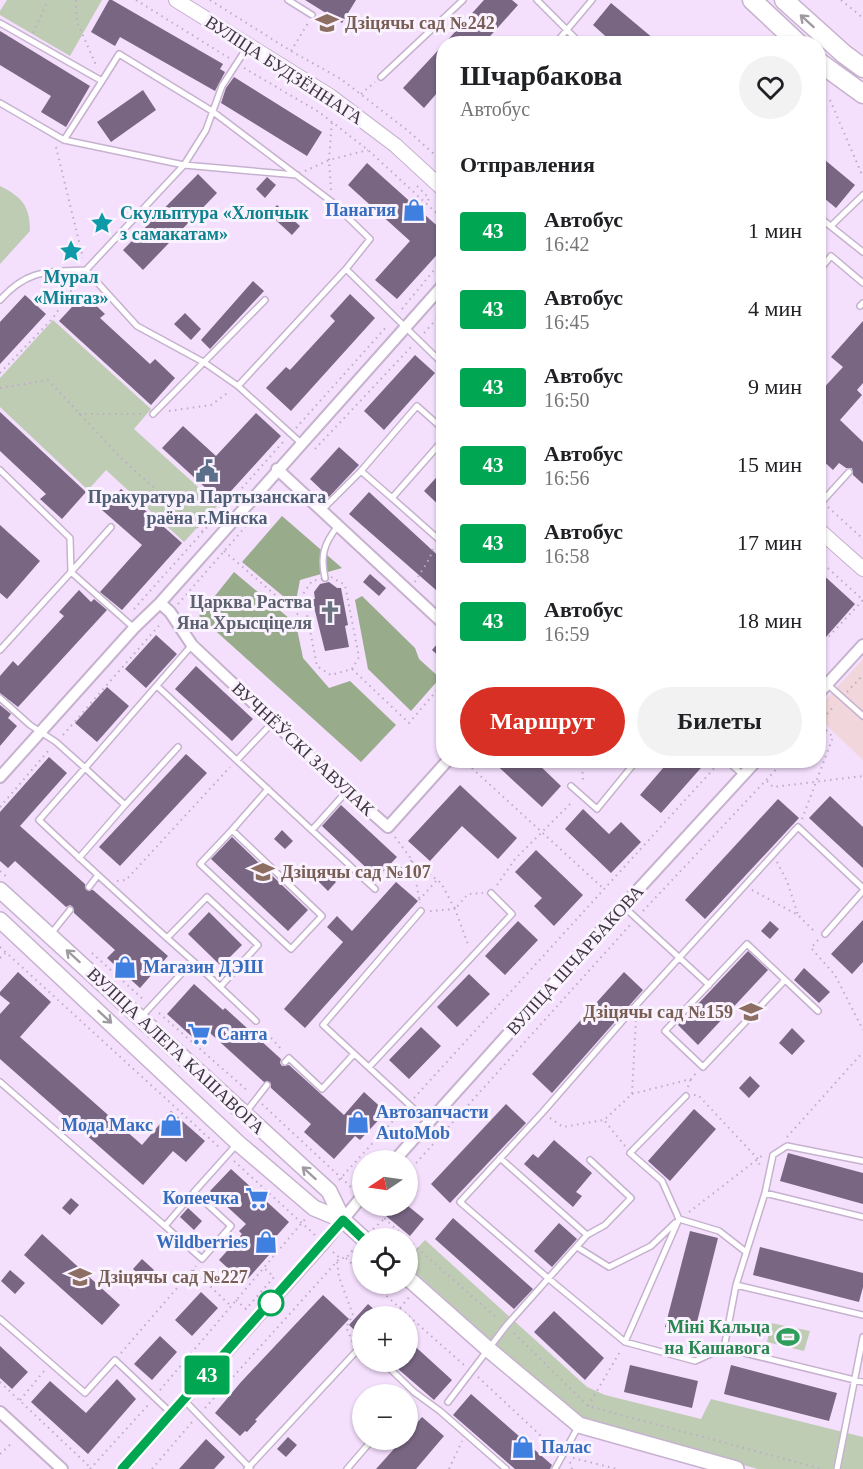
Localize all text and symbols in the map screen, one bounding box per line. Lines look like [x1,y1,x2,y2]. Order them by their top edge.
school or university icon: Дзіцячы сад №242 [314,10,340,36]
street label: ВУЛІЦА БУДЗЁННАГА [201,12,367,128]
place label: Дзіцячы сад №242 [345,13,495,33]
one-way arrow [800,14,815,28]
button: heart [739,56,802,119]
text: Шчарбакова [460,60,622,91]
text: Автобус [460,98,530,120]
text: Отправления [460,152,595,177]
shop icon: Панагия [401,197,427,223]
place label: Панагия [325,200,396,220]
place label: Скульптура «Хлопчык з самакатам» [120,203,309,244]
text: Автобус [544,207,623,232]
place icon: Скульптура «Хлопчык з самакатам» [89,210,115,236]
text: 1 мин [748,218,802,243]
text: 43 [483,219,504,243]
text: 16:42 [544,233,590,255]
place icon: Мурал «Мінгаз» [58,238,84,264]
place label: Мурал «Мінгаз» [34,267,108,308]
text: Автобус [544,285,623,310]
text: 4 мин [748,296,802,321]
text: 43 [483,297,504,321]
text: 16:45 [544,311,590,333]
text: Автобус [544,363,623,388]
text: 9 мин [748,374,802,399]
text: 43 [483,375,504,399]
text: 16:50 [544,389,590,411]
text: Автобус [544,441,623,466]
text: 15 мин [737,452,802,477]
text: 43 [483,453,504,477]
public building icon: Пракуратура Партызанскага раёна г.Мінска [194,458,220,484]
text: 16:56 [544,467,590,489]
place label: Пракуратура Партызанскага раёна г.Мінска [88,487,326,528]
text: Автобус [544,519,623,544]
text: 17 мин [737,530,802,555]
text: 43 [483,531,504,555]
text: 16:58 [544,545,590,567]
place label: Царква Раства Яна Хрысціцеля [177,592,312,633]
text: Автобус [544,597,623,622]
church icon: Царква Раства Яна Хрысціцеля [317,599,343,625]
text: 18 мин [737,608,802,633]
text: 43 [483,609,504,633]
text: 16:59 [544,623,590,645]
street label: ВУЧНЁЎСКІ ЗАВУЛАК [228,677,380,821]
button: Маршрут [460,687,625,756]
button: Билеты [637,687,802,756]
school or university icon: Дзіцячы сад №107 [250,859,276,885]
place label: Дзіцячы сад №107 [281,862,431,882]
street label: ВУЛІЦА ШЧАРБАКОВА [503,881,647,1039]
one-way arrow [66,949,81,963]
shop icon: Магазин ДЭШ [112,954,138,980]
place label: Магазин ДЭШ [143,957,264,977]
street label: ВУЛІЦА АЛЕГА КАШАВОГА [83,964,269,1138]
school or university icon: Дзіцячы сад №159 [738,999,764,1025]
place label: Дзіцячы сад №159 [583,1002,733,1022]
one-way arrow [97,1010,112,1024]
supermarket icon: Санта [186,1021,212,1047]
place label: Санта [217,1024,267,1044]
place label: Автозапчасти AutoMob [376,1102,489,1143]
shop icon: Автозапчасти AutoMob [345,1109,371,1135]
shop icon: Мода Макс [158,1112,184,1138]
place label: Мода Макс [61,1115,153,1135]
north arrow [352,1150,418,1216]
map controls [352,1150,418,1450]
one-way arrow [302,1166,317,1180]
supermarket icon: Копеечка [244,1185,270,1211]
place label: Копеечка [163,1188,239,1208]
button: locate [352,1228,418,1294]
shop icon: Wildberries [253,1229,279,1255]
place label: Wildberries [156,1232,248,1252]
school or university icon: Дзіцячы сад №227 [67,1264,93,1290]
place label: Дзіцячы сад №227 [98,1267,248,1287]
unlabelled marker [258,1290,284,1316]
button: + [352,1306,418,1372]
place label: Міні Кальца на Кашавога [664,1317,770,1358]
sports icon: Міні Кальца на Кашавога [775,1324,801,1350]
line badge: 43 [180,1356,234,1394]
text: 43 [197,1363,218,1387]
button: − [352,1384,418,1450]
shop icon: Палас [510,1434,536,1460]
place label: Палас [541,1437,591,1457]

